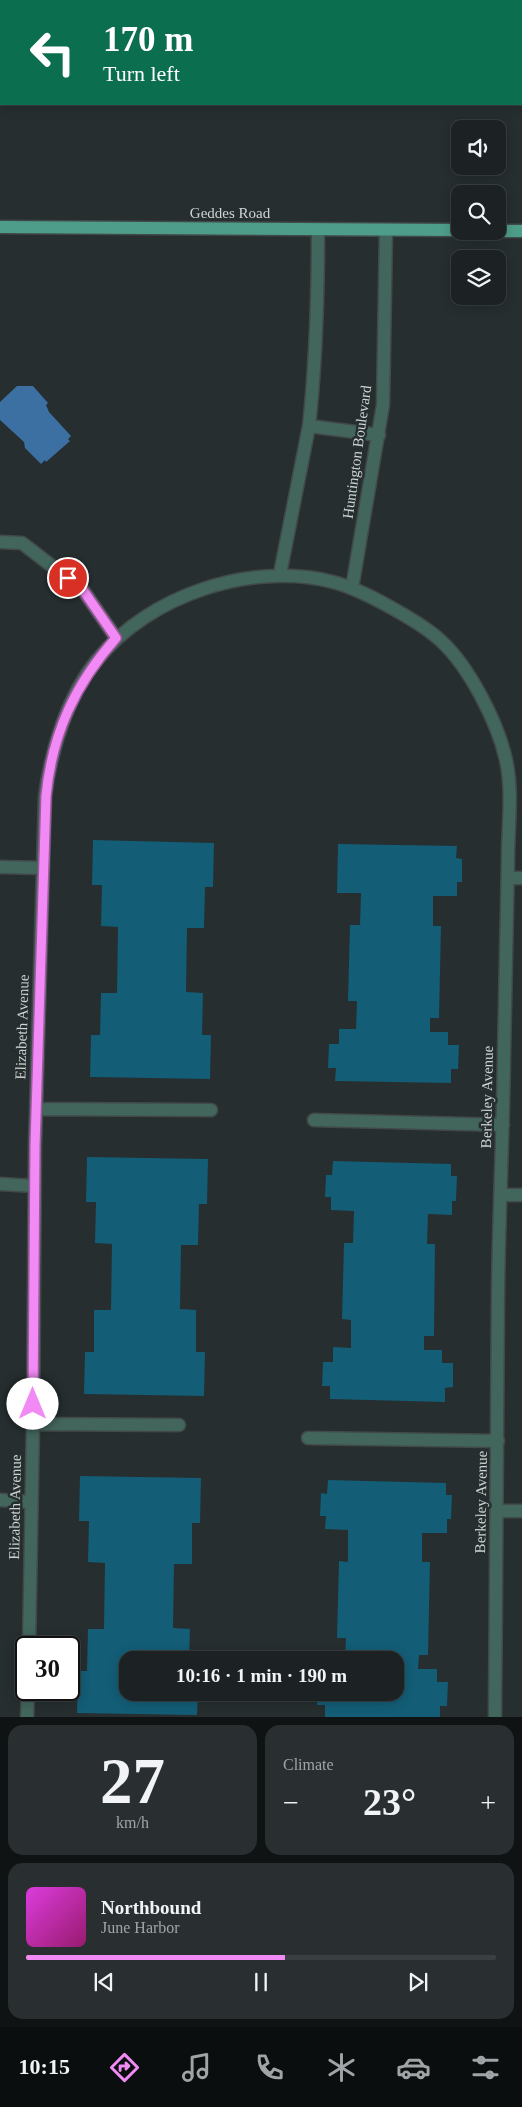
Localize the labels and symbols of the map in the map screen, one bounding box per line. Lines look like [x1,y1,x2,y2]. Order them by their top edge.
street label: Geddes Road [190,205,271,221]
street label: Huntington Boulevard [340,384,374,520]
pin [47,557,89,599]
street label: Elizabeth Avenue [12,974,32,1080]
street label: Berkeley Avenue [478,1045,496,1148]
position arrow [6,1377,58,1429]
street label: Berkeley Avenue [472,1450,490,1553]
street label: Elizabeth Avenue [6,1454,24,1560]
speed limit sign: 30 [15,1636,80,1701]

